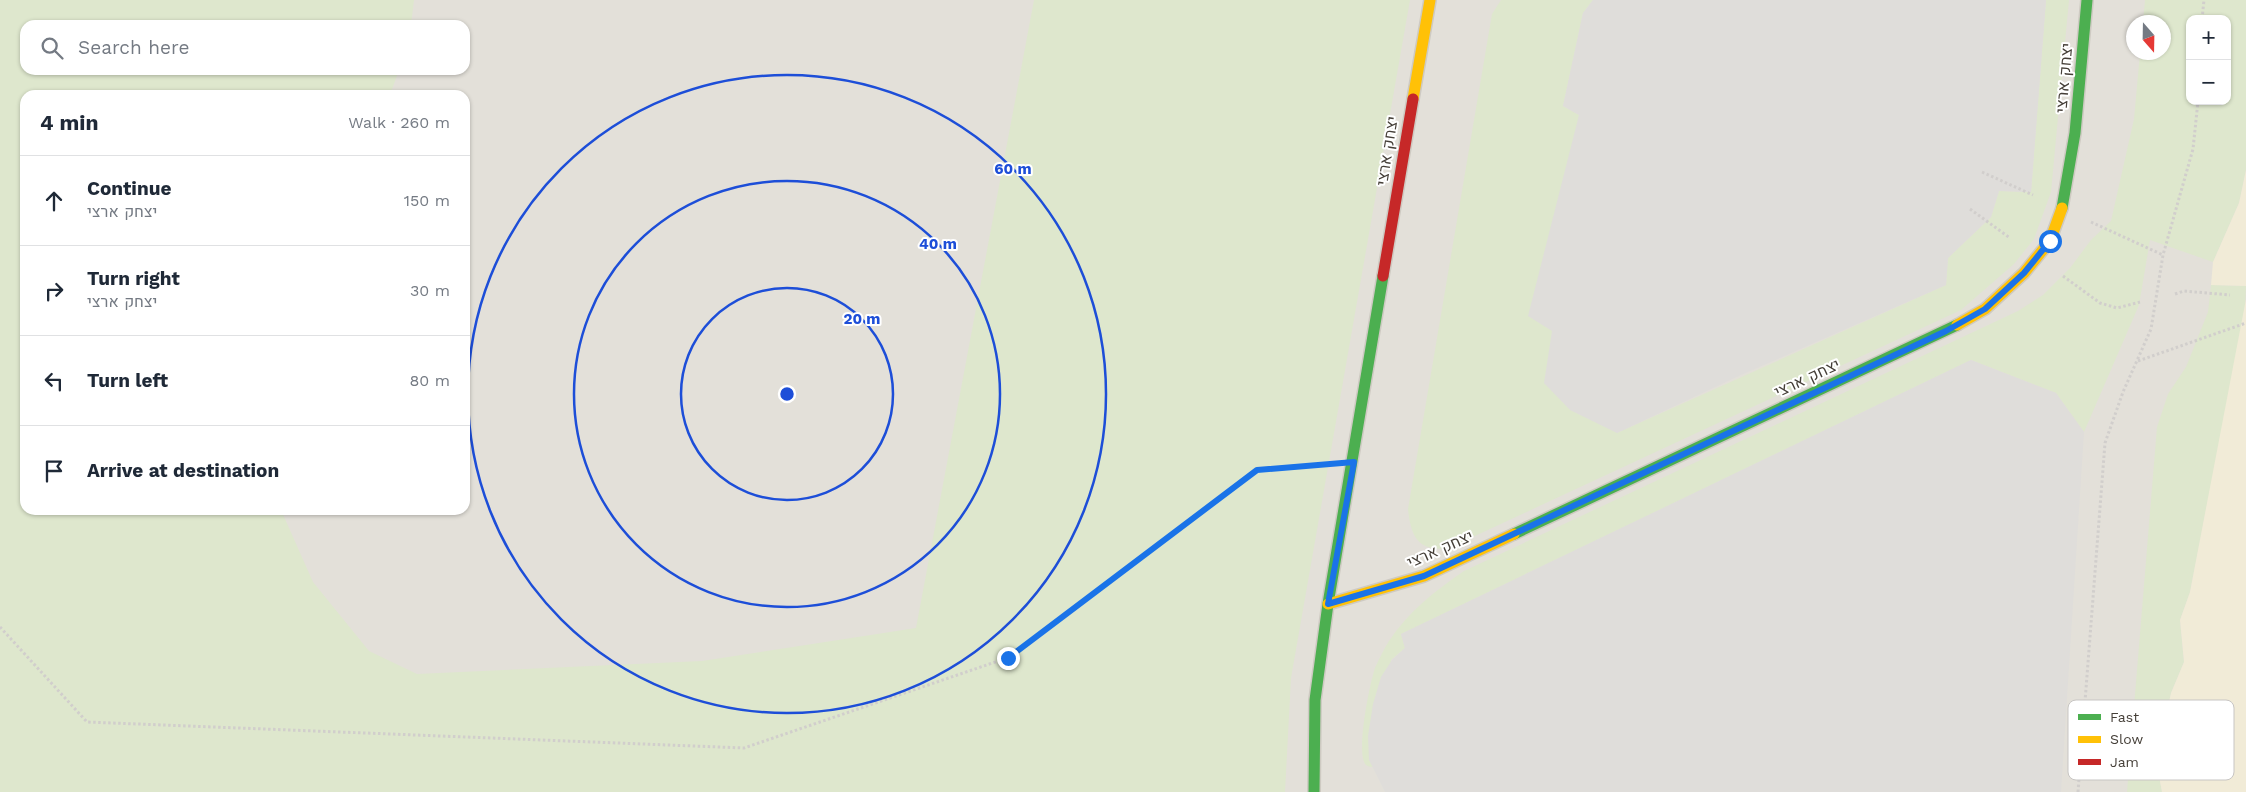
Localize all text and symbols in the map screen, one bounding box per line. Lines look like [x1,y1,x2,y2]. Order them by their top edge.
north arrow [2126,15,2171,60]
map controls [2186,15,2231,105]
button: + [2186,15,2231,60]
search box [20,20,470,75]
icon: search [38,34,66,62]
text: Search here [78,36,189,59]
street label: יצחק ארצי [2051,42,2077,114]
button: − [2186,60,2231,105]
text: 4 min [40,110,98,135]
text: Walk · 260 m [348,113,450,132]
street label: יצחק ארצי [1372,115,1402,187]
text: 60 m [994,160,1032,178]
text: Continue [87,177,171,200]
icon: ahead [40,187,68,215]
text: 150 m [404,191,450,210]
text: יצחק ארצי [87,202,157,221]
route start [2039,230,2062,253]
text: 40 m [919,235,957,253]
text: Turn right [87,267,180,290]
icon: right [40,277,68,305]
text: 30 m [410,281,450,300]
text: יצחק ארצי [87,292,157,311]
text: 20 m [843,310,881,328]
street label: יצחק ארצי [1771,355,1843,401]
icon: left [40,367,68,395]
text: Turn left [87,369,168,392]
text: 80 m [409,371,450,390]
centre of rings [778,385,796,403]
icon: arrive [40,457,68,485]
text: Arrive at destination [87,459,279,482]
street label: יצחק ארצי [1404,526,1476,572]
route end [997,647,1020,670]
legend [2068,700,2234,780]
text: Fast [2110,709,2139,725]
text: Slow [2110,731,2143,747]
text: Jam [2110,754,2139,770]

